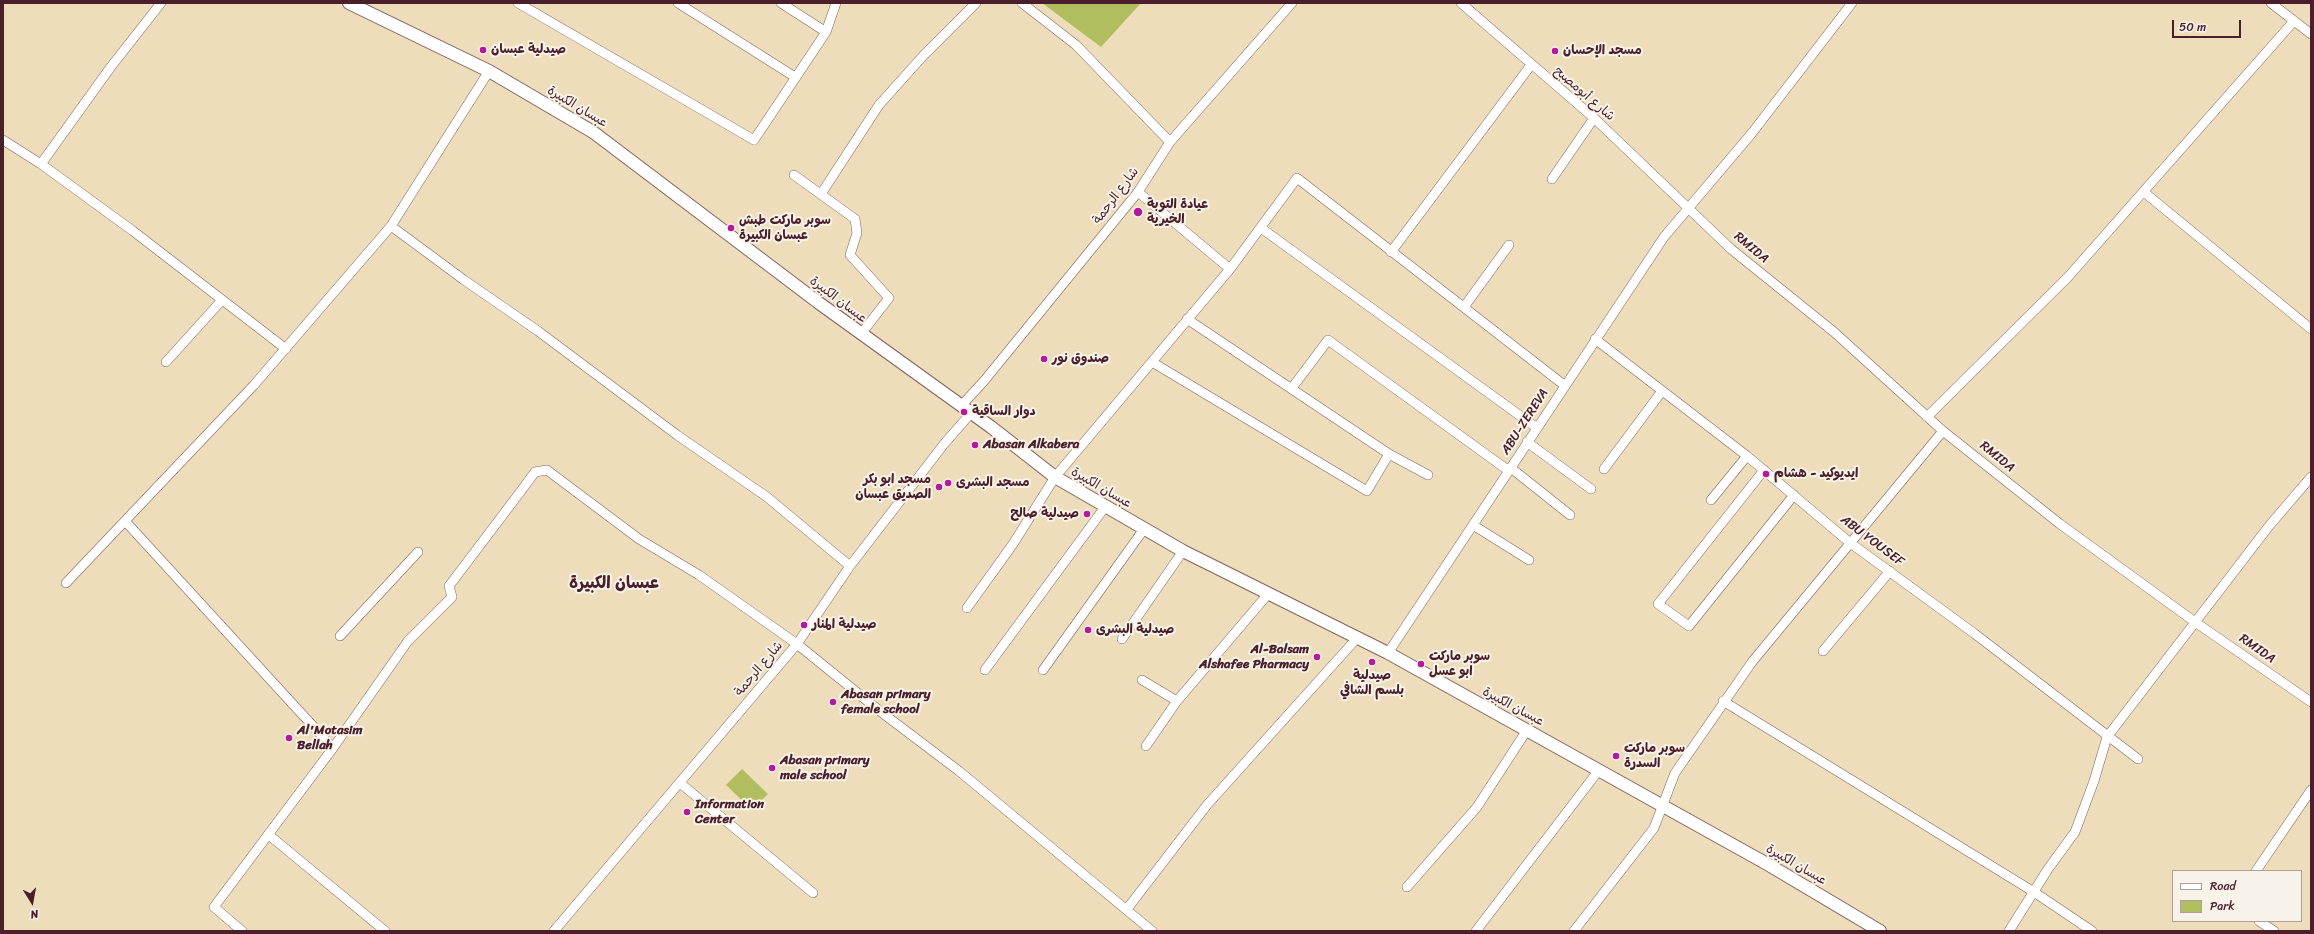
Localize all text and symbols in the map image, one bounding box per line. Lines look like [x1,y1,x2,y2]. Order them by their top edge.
scale bar [2174,12,2243,38]
text: 50 m [2179,16,2206,38]
place label: صيدلية عبسان [491,42,566,58]
place label: مسجد الإحسان [1563,43,1642,59]
marker: صيدلية عبسان [478,45,488,55]
marker: مسجد الإحسان [1550,46,1560,56]
street label: شارع أبومصبح [1550,63,1618,125]
street label: عبسان الكبيرة [544,83,610,131]
street label: شارع الرحمة [1090,165,1142,227]
place label: عيادة التوبة الخيرية [1147,197,1208,228]
marker: عيادة التوبة الخيرية [1132,206,1144,218]
place label: سوبر ماركت طبش عبسان الكبيرة [739,213,831,244]
marker: سوبر ماركت طبش عبسان الكبيرة [726,223,736,233]
street label: RMIDA [1731,229,1771,267]
street label: عبسان الكبيرة [806,273,870,327]
place label: صندوق نور [1052,351,1109,367]
marker: صندوق نور [1039,354,1049,364]
street label: ABU-ZEREVA [1498,386,1552,458]
place label: دوار الساقية [972,404,1036,420]
marker: دوار الساقية [959,407,969,417]
place label: Abasan Alkabera [983,437,1079,453]
street label: RMIDA [1976,438,2018,476]
marker: Abasan Alkabera [970,440,980,450]
street label: عبسان الكبيرة [1068,464,1134,512]
place label: ايديوكيد - هشام [1774,466,1858,482]
marker: ايديوكيد - هشام [1761,469,1771,479]
place label: مسجد ابو بكر الصديق عبسان [855,472,931,503]
place label: مسجد البشرى [956,475,1030,491]
marker: مسجد البشرى [943,478,953,488]
marker: مسجد ابو بكر الصديق عبسان [934,482,944,492]
place label: صيدلية صالح [1010,506,1079,522]
marker: صيدلية صالح [1082,509,1092,519]
street label: ABU YOUSEF [1837,512,1907,570]
district label: عبسان الكبيرة [569,574,659,594]
place label: صيدلية المنار [812,617,876,633]
marker: صيدلية المنار [799,620,809,630]
place label: صيدلية البشرى [1096,622,1174,638]
marker: صيدلية البشرى [1083,625,1093,635]
street label: RMIDA [2236,631,2278,667]
street label: شارع الرحمة [732,638,786,700]
place label: Al-Balsam Alshafee Pharmacy [1199,642,1309,673]
place label: سوبر ماركت ابو عسل [1429,649,1490,680]
marker: Al-Balsam Alshafee Pharmacy [1312,652,1322,662]
marker: صيدلية بلسم الشافي [1367,657,1377,667]
marker: سوبر ماركت ابو عسل [1416,659,1426,669]
place label: صيدلية بلسم الشافي [1340,668,1404,699]
street label: عبسان الكبيرة [1480,684,1546,730]
place label: Abasan primary female school [841,687,931,718]
marker: Abasan primary female school [828,697,838,707]
place label: Al'Motasim Bellah [297,723,362,754]
marker: Al'Motasim Bellah [284,733,294,743]
place label: سوبر ماركت السدرة [1624,741,1685,772]
marker: سوبر ماركت السدرة [1611,751,1621,761]
place label: Abasan primary male school [780,753,870,784]
marker: Abasan primary male school [767,763,777,773]
place label: Information Center [695,797,764,828]
marker: Information Center [682,807,692,817]
street label: عبسان الكبيرة [1763,841,1829,889]
legend [2172,870,2302,922]
text: Road [2210,875,2236,897]
north arrow [12,882,52,922]
text: Park [2210,895,2235,917]
text: N [29,904,40,924]

